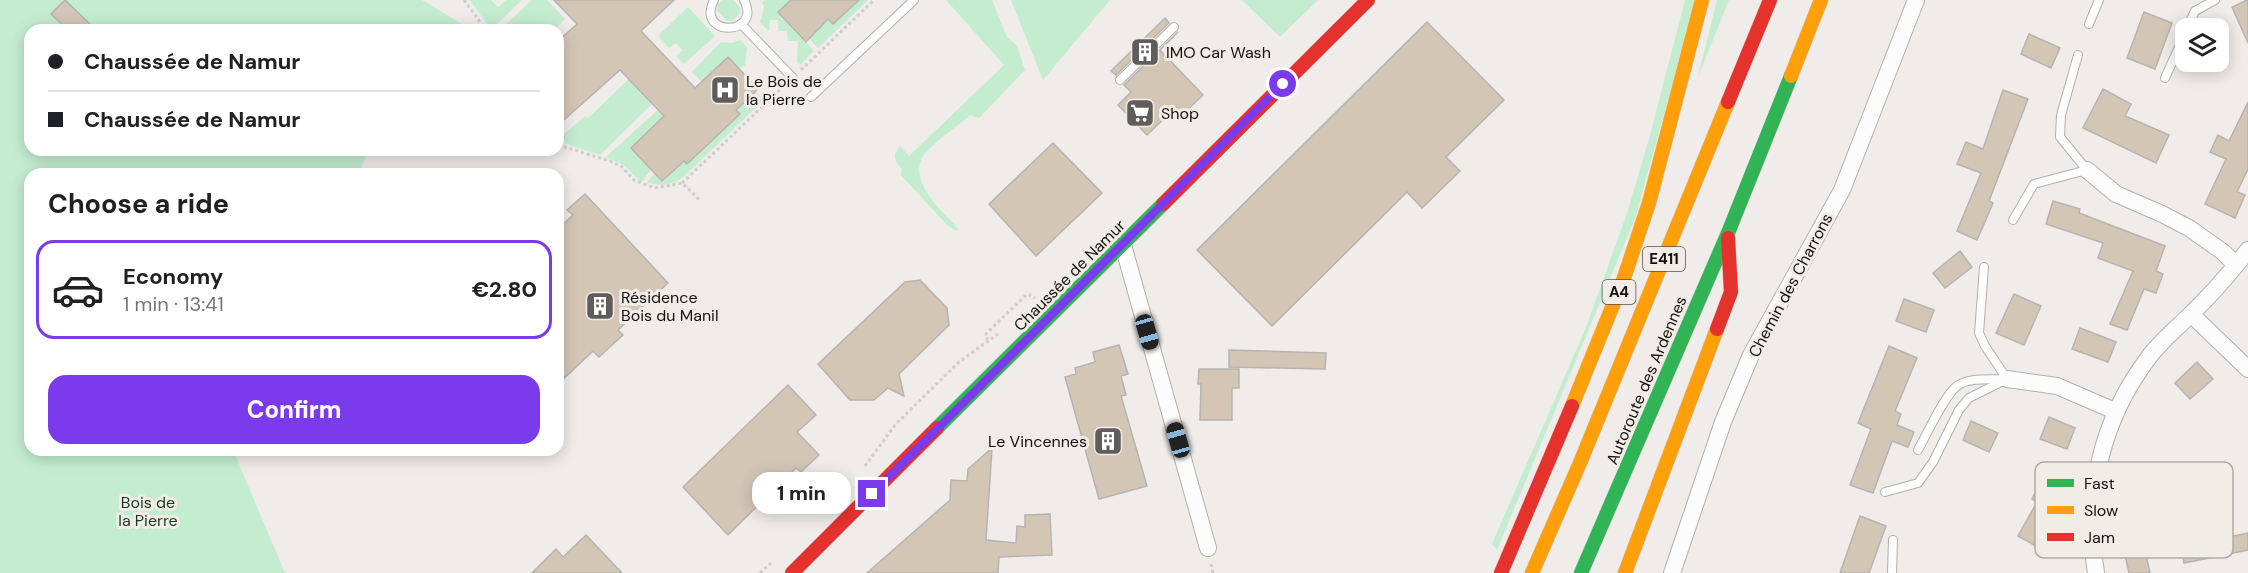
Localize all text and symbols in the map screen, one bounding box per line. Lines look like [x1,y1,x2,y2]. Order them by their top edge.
map controls [2175,18,2229,72]
button: layers [2175,18,2229,72]
building icon: IMO Car Wash [1129,36,1161,68]
place label: IMO Car Wash [1166,42,1271,63]
text: Chaussée de Namur [84,47,300,76]
route start [1269,70,1296,97]
place label: Le Bois de la Pierre [746,71,822,110]
hospital icon: Le Bois de la Pierre [709,74,741,106]
supermarket icon: Shop [1124,97,1156,129]
place label: Shop [1161,103,1199,124]
text: Chaussée de Namur [84,105,300,134]
text: Choose a ride [48,186,229,221]
street label: Chemin des Charrons [1744,210,1837,361]
street label: Chaussée de Namur [1009,215,1130,336]
road number: E411 [1643,247,1685,271]
text: Economy [123,262,223,291]
icon: car [51,263,105,317]
text: €2.80 [472,275,537,304]
road number: A4 [1602,280,1636,304]
place label: Résidence Bois du Manil [621,287,718,326]
building icon: Résidence Bois du Manil [584,290,616,322]
text: 1 min · 13:41 [123,291,224,317]
street label: Autoroute des Ardennes [1601,293,1692,468]
car [1133,312,1161,352]
button: Confirm [48,375,540,444]
car [1164,420,1192,460]
building icon: Le Vincennes [1092,425,1124,457]
place label: Le Vincennes [988,431,1087,452]
legend [2035,462,2233,558]
callout: 1 min [752,473,851,515]
text: Fast [2084,473,2115,494]
text: 1 min [777,480,826,506]
route end [858,480,885,507]
park label: Bois de la Pierre [118,492,178,531]
text: Slow [2084,500,2118,521]
text: Jam [2084,527,2115,548]

